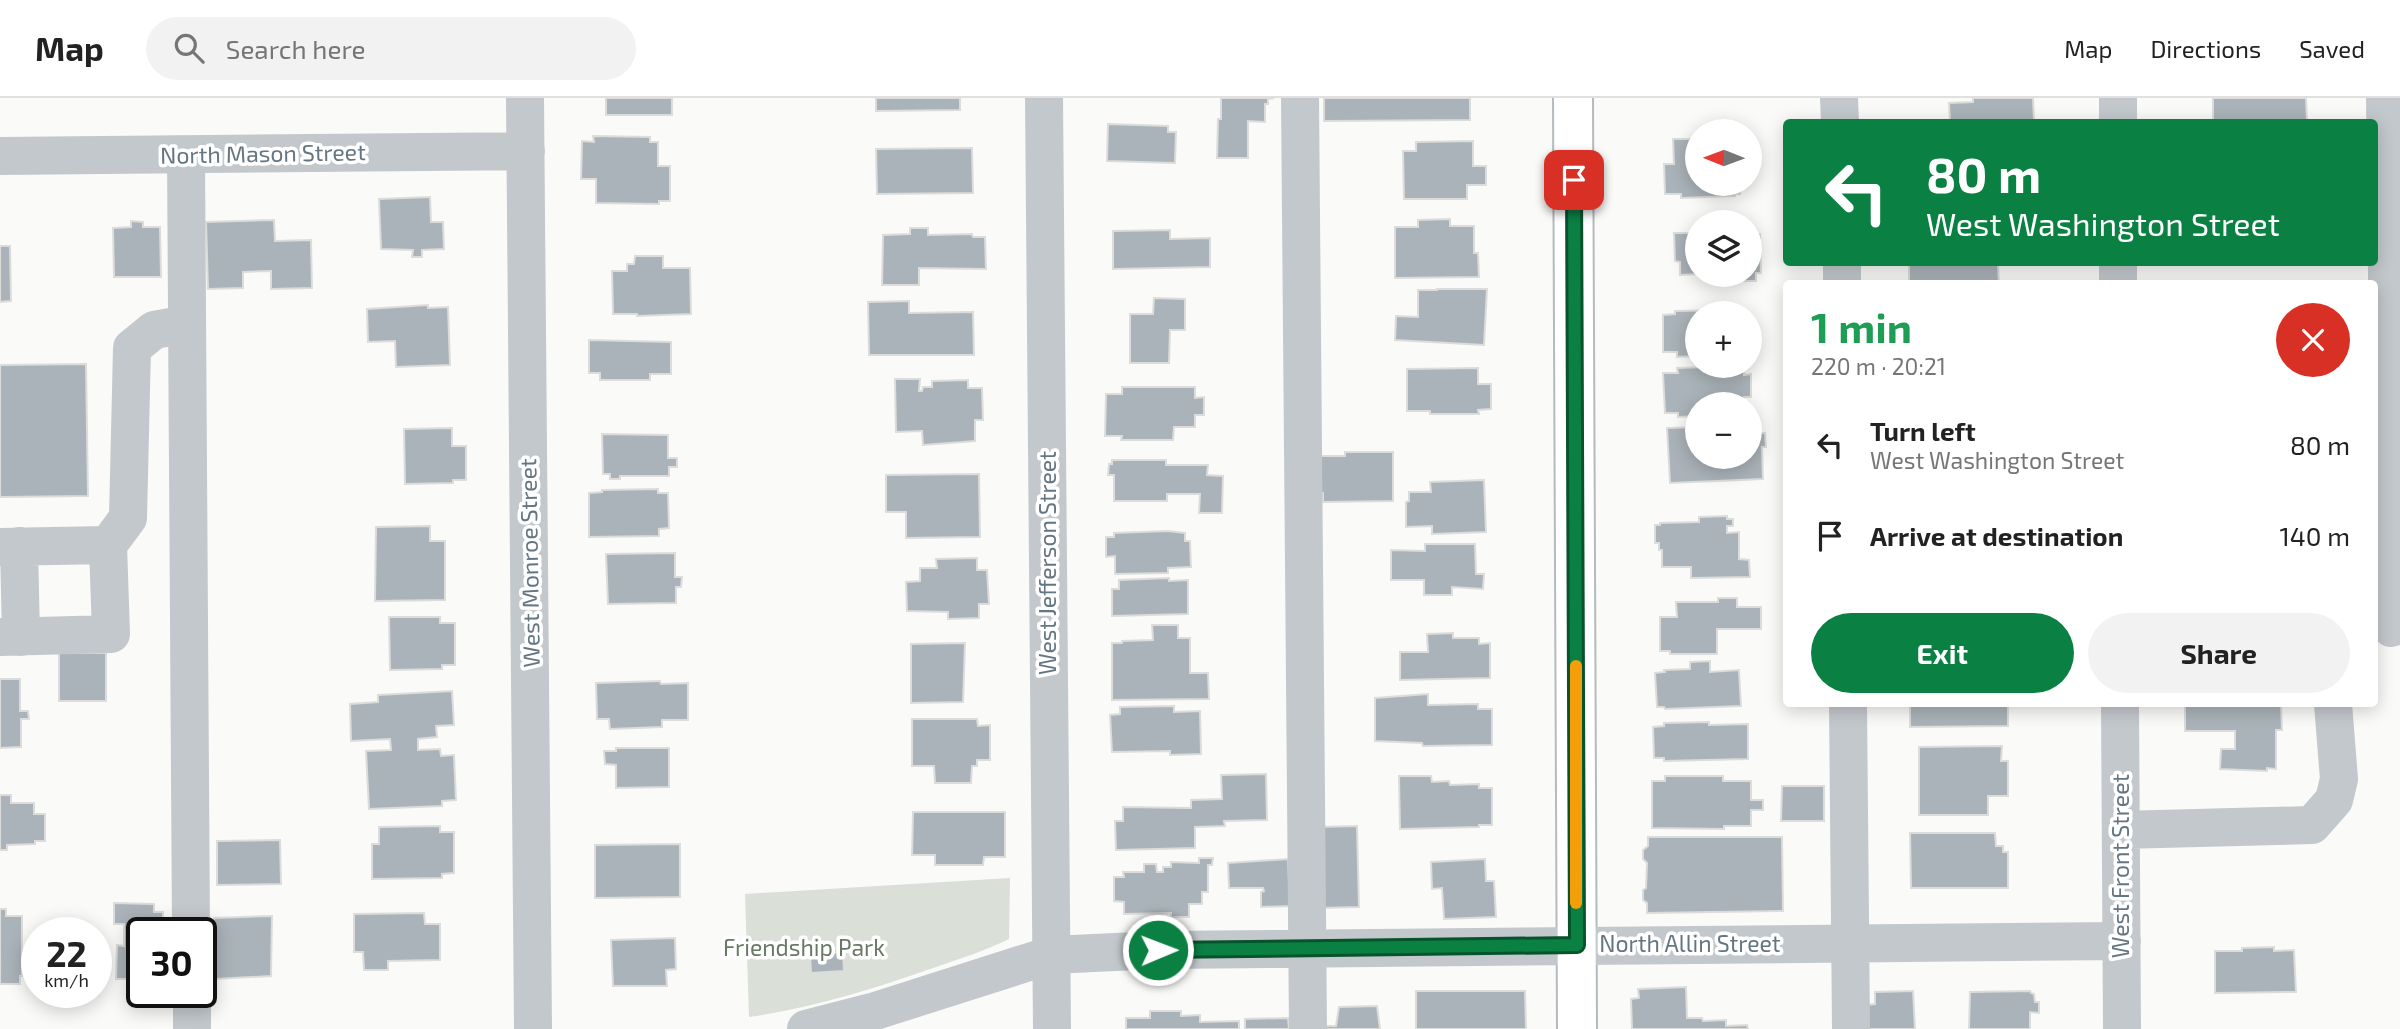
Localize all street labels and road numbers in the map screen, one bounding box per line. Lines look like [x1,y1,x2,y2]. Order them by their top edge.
street label: North Mason Street [160,137,366,169]
street label: West Jefferson Street [1033,451,1061,675]
street label: West Monroe Street [513,458,545,668]
street label: West Front Street [2106,774,2134,958]
street label: North Allin Street [1599,929,1781,957]

